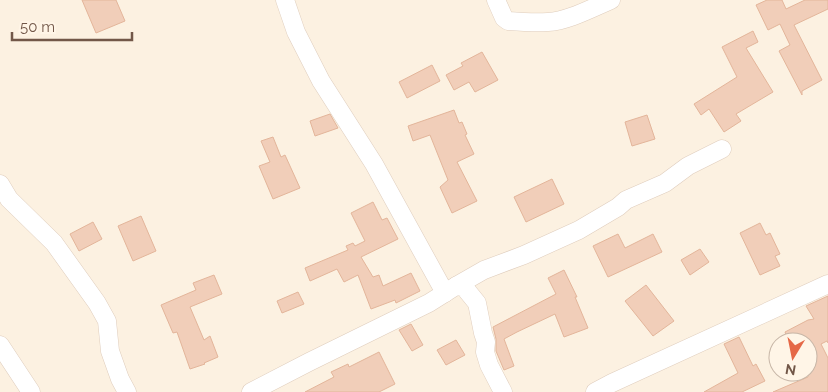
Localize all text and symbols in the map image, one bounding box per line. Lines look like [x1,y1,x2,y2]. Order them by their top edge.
scale bar [12,10,132,42]
text: 50 m [20,18,55,36]
north arrow [768,332,818,382]
text: N [784,361,797,379]

